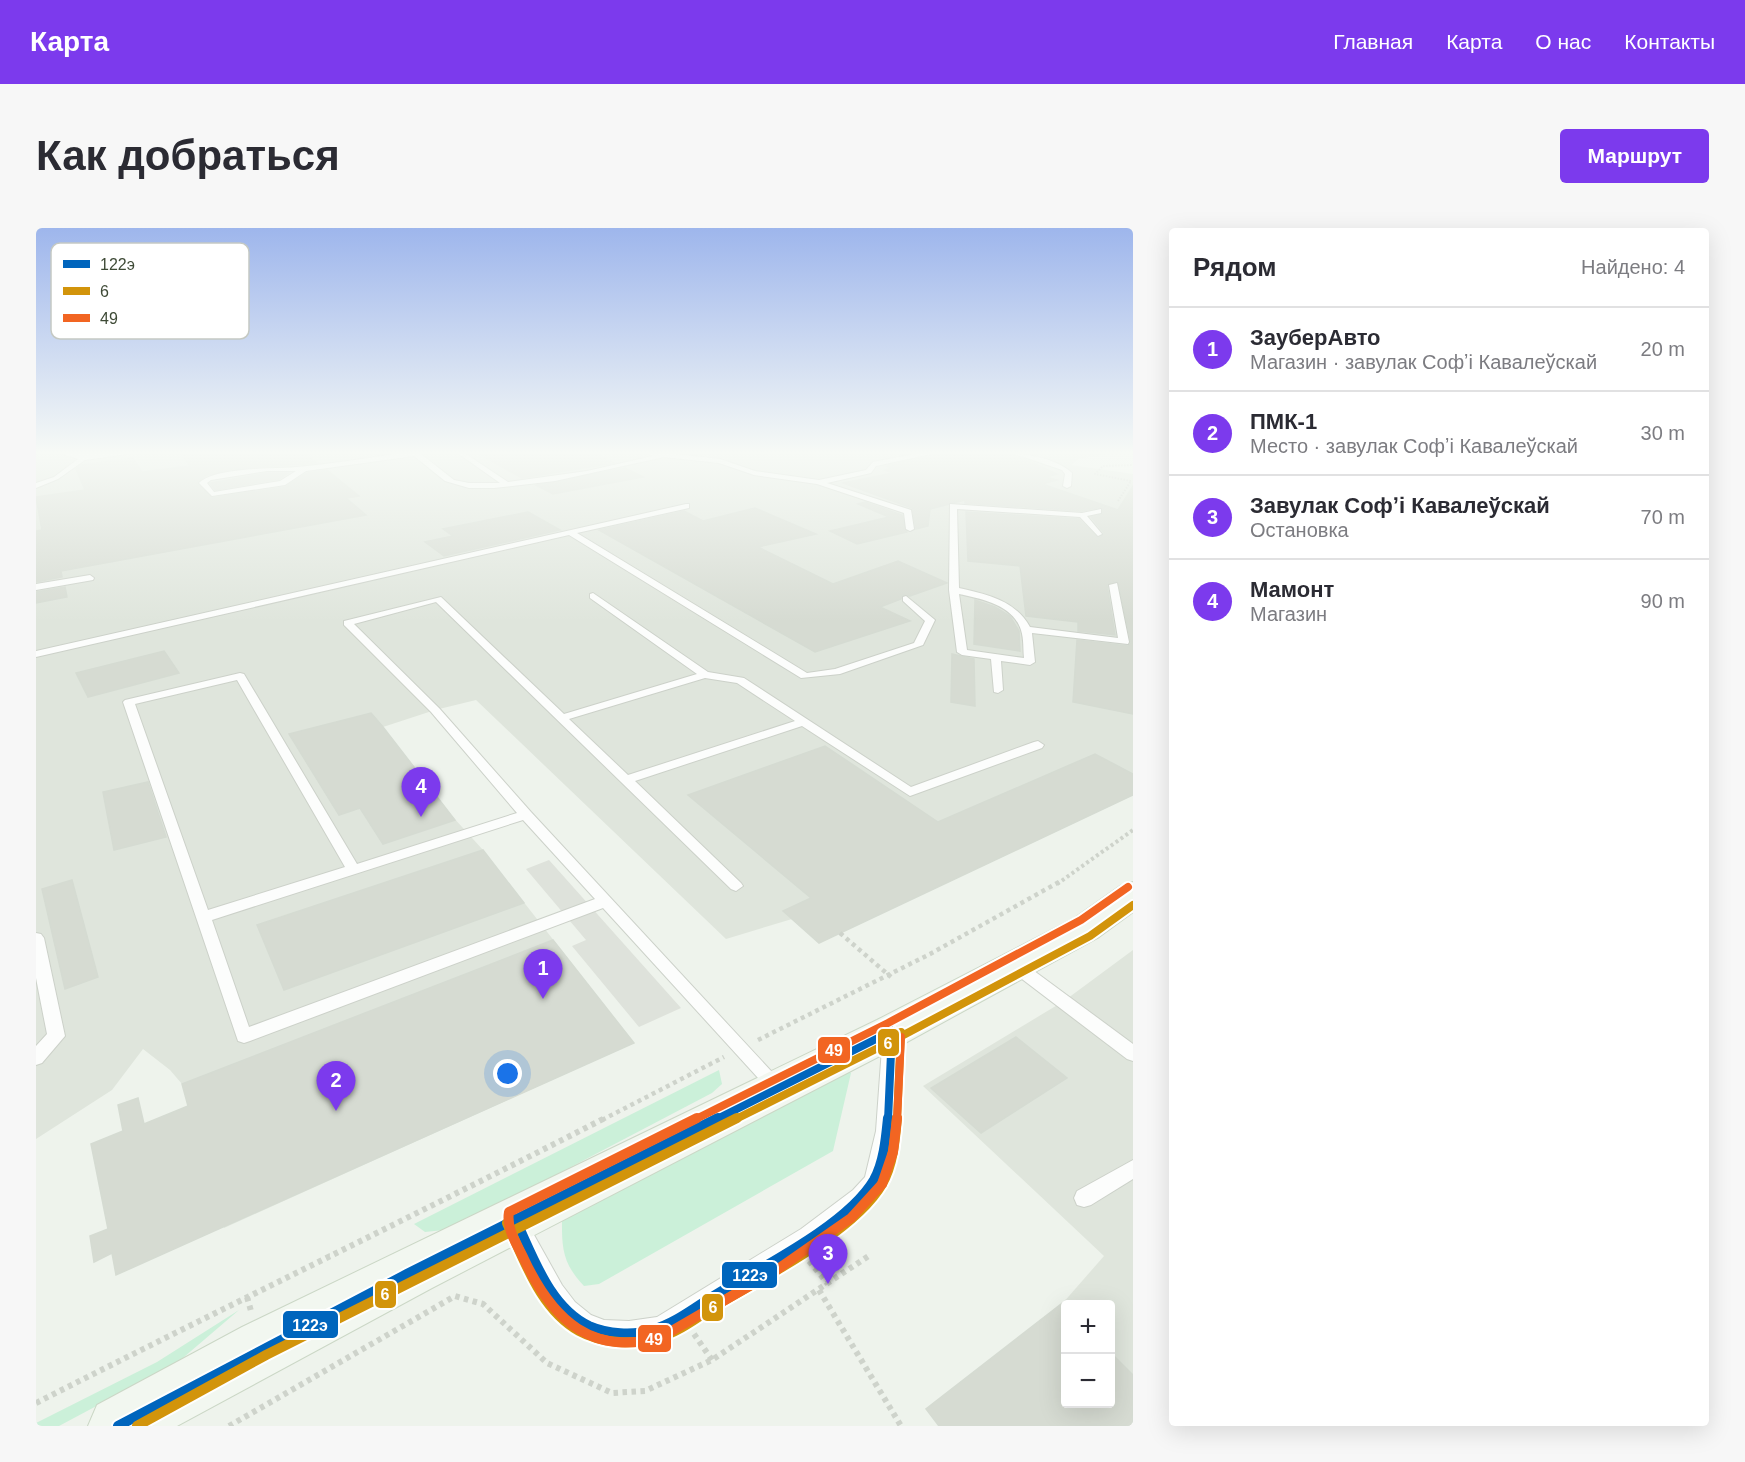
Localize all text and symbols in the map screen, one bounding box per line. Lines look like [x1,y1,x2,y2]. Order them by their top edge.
text: Карта [30,26,109,57]
text: Главная [1333,30,1413,53]
text: Карта [1446,30,1502,53]
text: О нас [1535,30,1591,53]
text: Контакты [1624,30,1715,53]
button: Маршрут [1560,129,1709,183]
text: Как добраться [36,132,340,179]
legend [51,243,249,339]
text: Рядом [1193,252,1276,282]
text: 122э [100,256,135,273]
text: Найдено: 4 [1581,256,1685,278]
text: 6 [100,283,109,300]
text: 49 [100,310,118,327]
text: ЗауберАвто [1250,325,1381,350]
text: 1 [1207,338,1218,360]
text: 20 m [1641,338,1685,360]
text: Магазин · завулак Софʼі Кавалеўскай [1250,351,1597,373]
text: ПМК-1 [1250,409,1317,434]
text: 2 [1207,422,1218,444]
text: 30 m [1641,422,1685,444]
text: Место · завулак Софʼі Кавалеўскай [1250,435,1578,457]
text: Завулак Софʼі Кавалеўскай [1250,493,1550,518]
text: 3 [1207,506,1218,528]
text: 70 m [1641,506,1685,528]
text: Остановка [1250,519,1349,541]
text: Мамонт [1250,577,1334,602]
text: 4 [1207,590,1218,612]
text: 90 m [1641,590,1685,612]
text: Магазин [1250,603,1327,625]
pin: 4 [402,768,440,817]
pin: 1 [524,950,562,999]
line badge: 6 [877,1028,900,1057]
text: 6 [884,1035,893,1052]
line badge: 49 [817,1036,851,1064]
text: 49 [825,1042,843,1059]
your location [493,1059,522,1088]
pin: 2 [316,1062,356,1111]
pin: 3 [808,1234,848,1284]
line badge: 122э [721,1261,778,1289]
text: 122э [732,1267,768,1284]
line badge: 6 [374,1280,397,1309]
text: 6 [381,1286,390,1303]
line badge: 6 [701,1293,724,1322]
text: 6 [709,1299,718,1316]
map controls [1061,1300,1115,1408]
button: + [1061,1300,1115,1354]
line badge: 122э [282,1310,339,1339]
text: 122э [292,1317,328,1334]
line badge: 49 [637,1324,672,1353]
text: 49 [645,1331,663,1348]
button: − [1061,1354,1115,1408]

